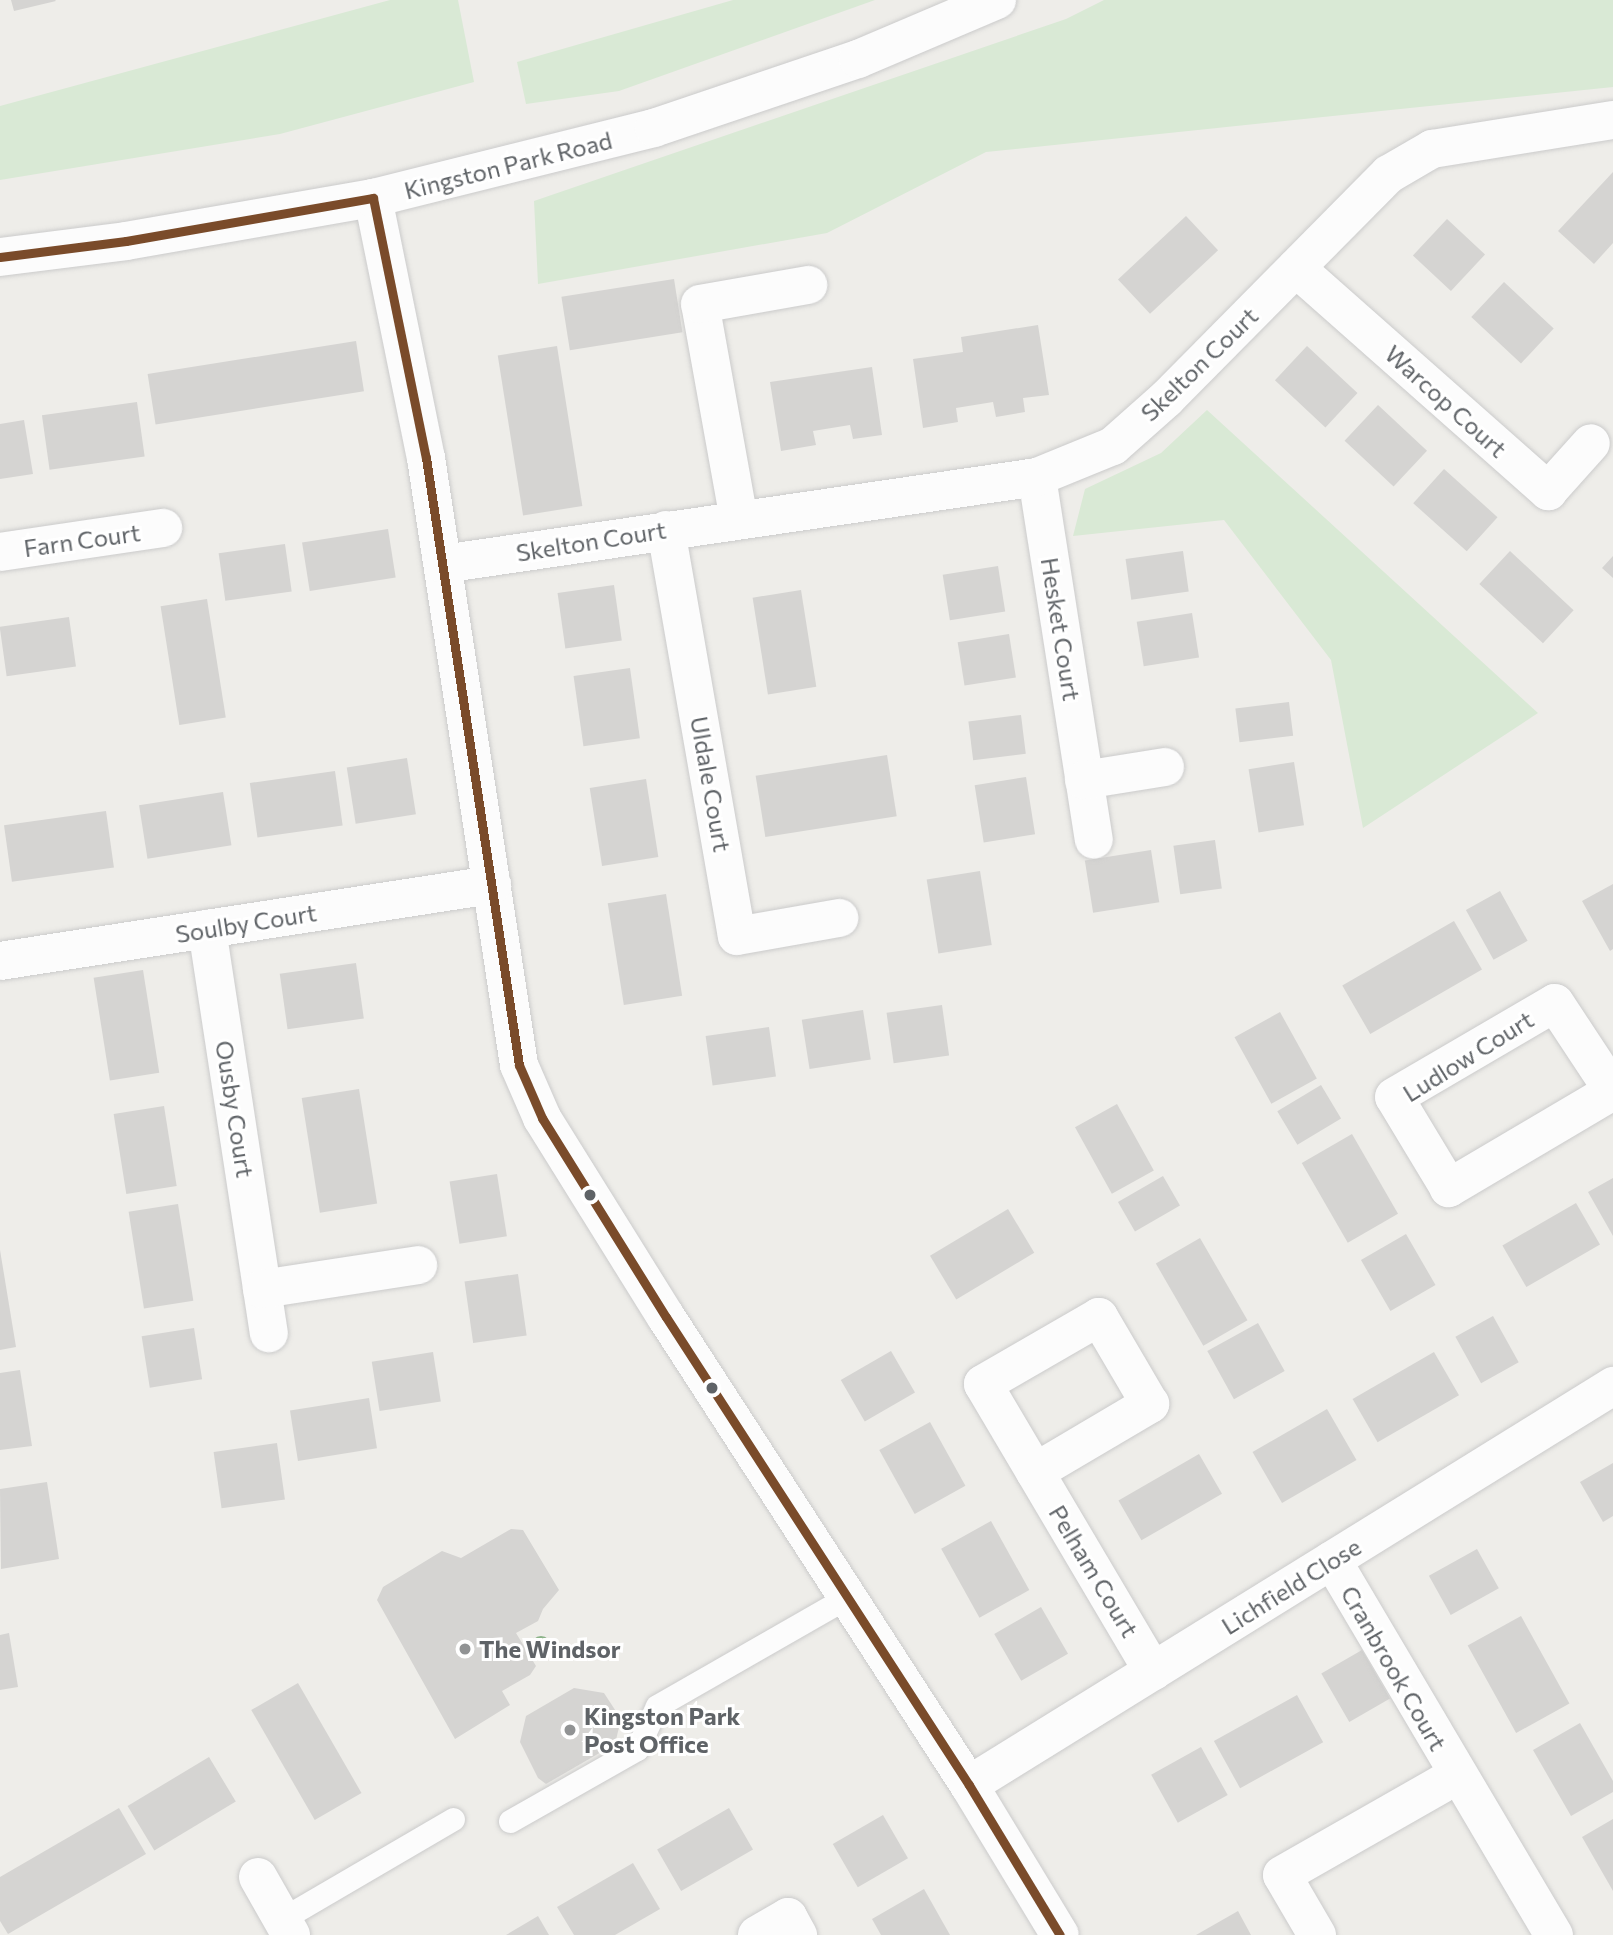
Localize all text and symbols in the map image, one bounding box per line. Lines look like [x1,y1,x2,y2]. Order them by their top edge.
street label: Kingston Park Road [401,125,615,205]
street label: Skelton Court [1135,301,1263,427]
street label: Warcop Court [1379,339,1513,463]
street label: Skelton Court [514,515,668,567]
street label: Farn Court [22,518,142,562]
street label: Hesket Court [1035,555,1087,703]
street label: Uldale Court [685,714,737,854]
street label: Soulby Court [173,898,319,948]
street label: Ludlow Court [1397,1004,1539,1108]
street label: Ousby Court [210,1038,260,1180]
unlabelled marker [583,1188,597,1202]
unlabelled marker [705,1381,719,1395]
street label: Pelham Court [1043,1500,1145,1642]
street label: Lichfield Close [1216,1532,1366,1640]
street label: Cranbrook Court [1335,1581,1453,1755]
place label: The Windsor [479,1635,621,1663]
marker: The Windsor [457,1641,473,1657]
place label: Kingston Park Post Office [584,1702,740,1758]
marker: Kingston Park Post Office [562,1722,578,1738]

